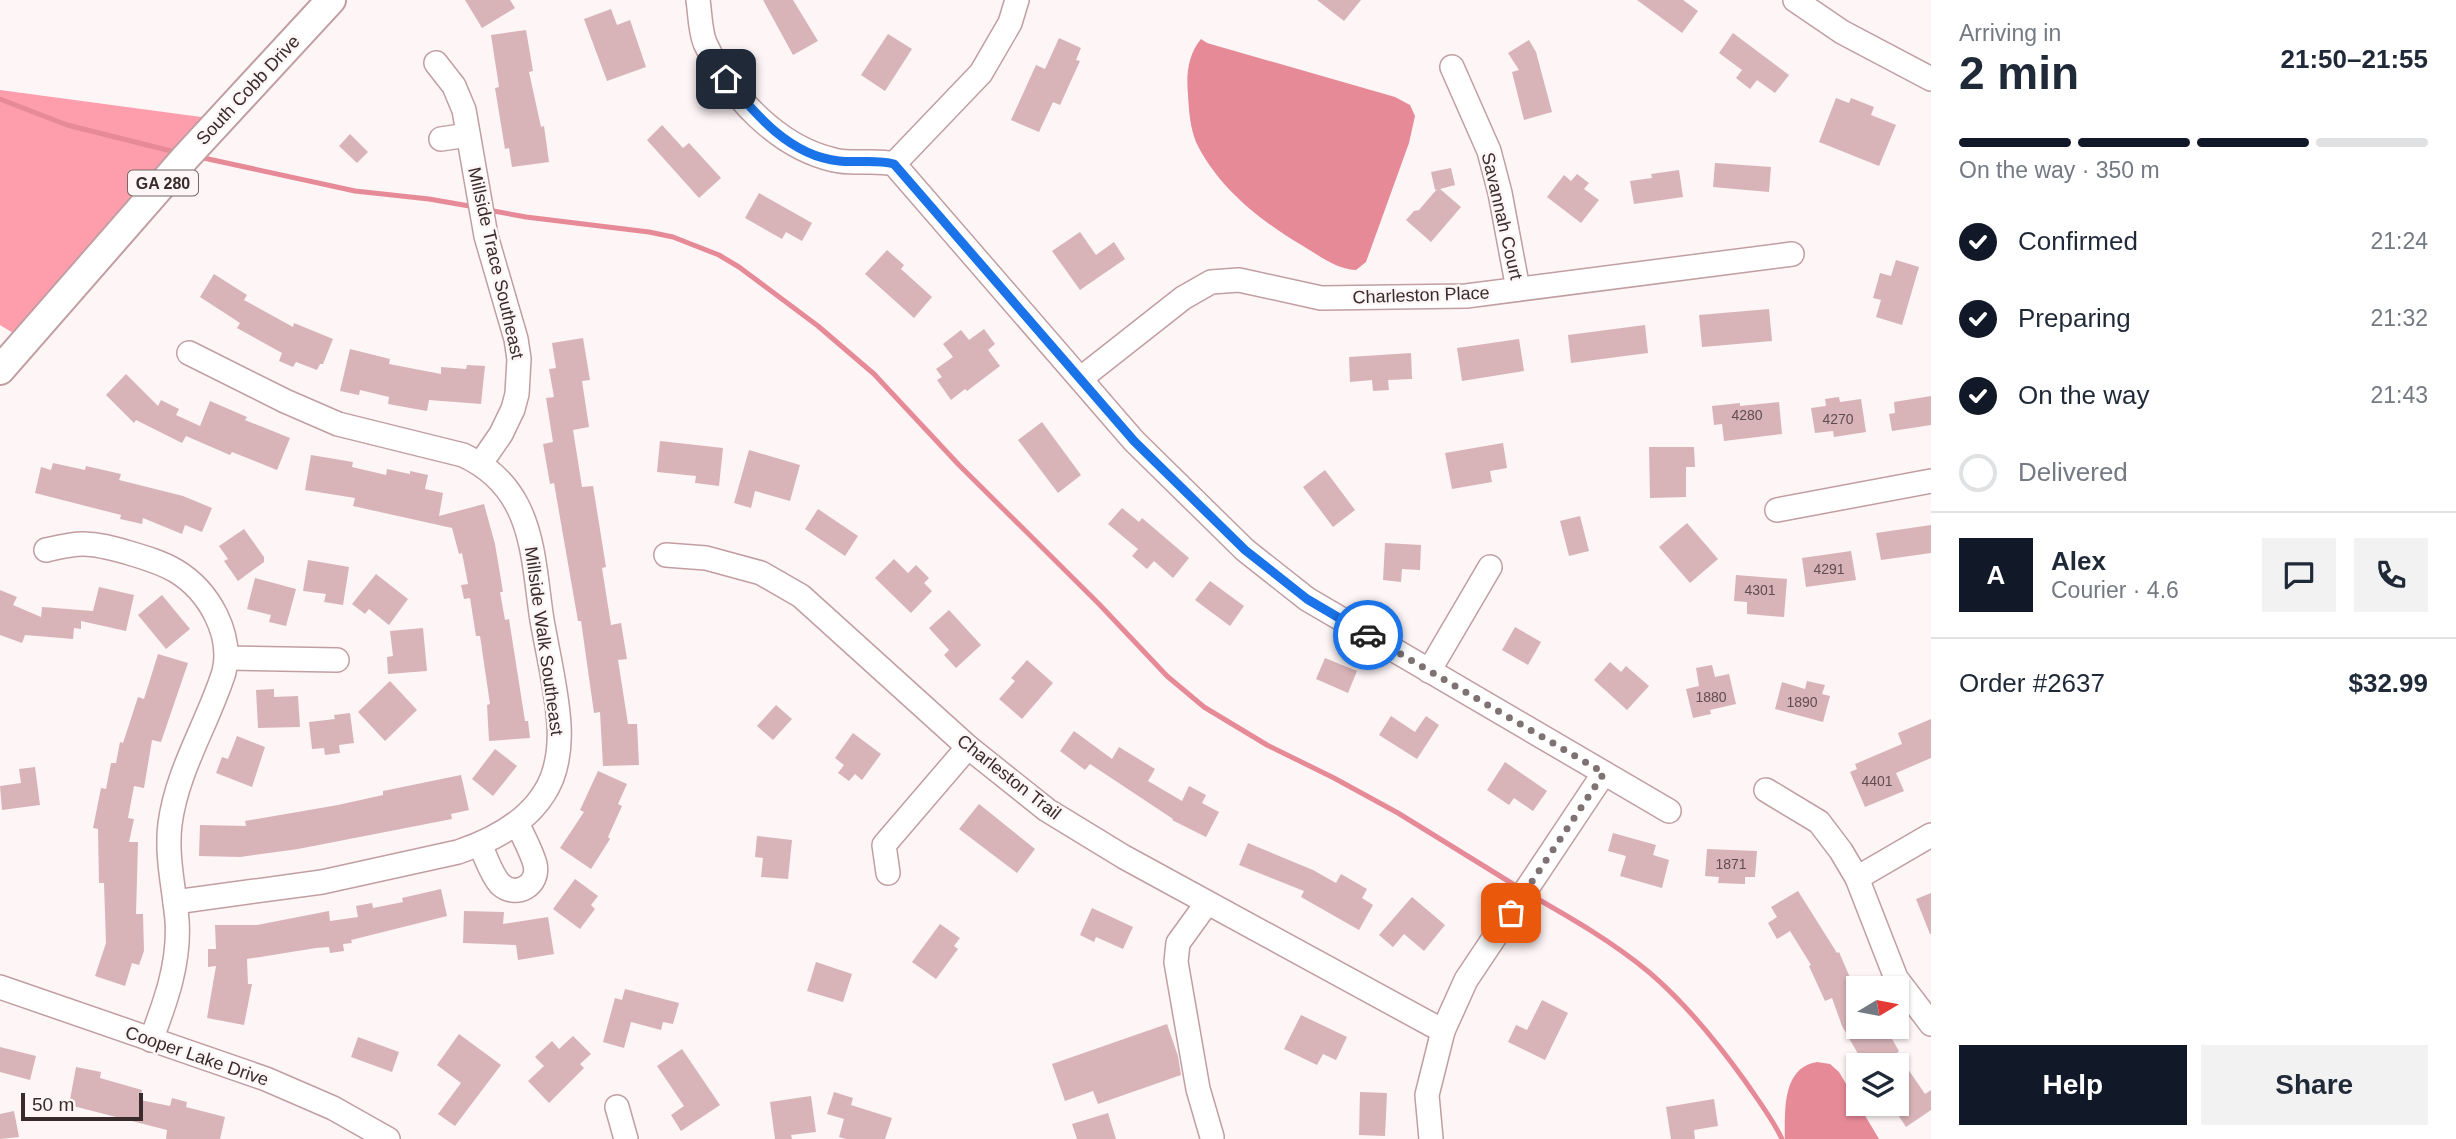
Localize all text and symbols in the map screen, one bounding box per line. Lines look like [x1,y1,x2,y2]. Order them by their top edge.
text: Arriving in [1959,20,2061,46]
street label: South Cobb Drive [192,31,304,149]
text: 21:50–21:55 [2281,44,2428,74]
text: 2 min [1959,47,2079,99]
pin [696,49,756,109]
icon: home [707,60,745,98]
street label: Savannah Court [1478,150,1526,282]
text: On the way · 350 m [1959,157,2160,183]
street label: Millside Trace Southeast [464,165,528,361]
road number: GA 280 [128,170,198,196]
icon: check [1959,223,1997,261]
text: Confirmed [2018,226,2138,256]
text: 21:24 [2370,228,2428,254]
street label: Charleston Place [1352,283,1490,307]
icon: check [1959,300,1997,338]
text: Preparing [2018,303,2131,333]
text: 21:32 [2370,305,2428,331]
icon: check [1959,377,1997,415]
text: On the way [2018,380,2150,410]
text: 21:43 [2370,382,2428,408]
house number: 4280 [1731,407,1763,423]
house number: 4270 [1822,411,1854,427]
text: Delivered [2018,457,2128,487]
button: chat [2262,538,2336,612]
button: phone [2354,538,2428,612]
street label: Millside Walk Southeast [521,545,567,737]
text: Alex [2051,546,2106,576]
text: A [1987,560,2005,590]
house number: 4291 [1813,561,1845,577]
text: Courier · 4.6 [2051,577,2179,603]
house number: 4301 [1744,582,1776,598]
courier [1333,600,1403,670]
icon: car [1349,616,1387,654]
text: Order #2637 [1959,668,2105,698]
text: $32.99 [2348,668,2428,698]
house number: 1880 [1695,689,1727,705]
house number: 1890 [1786,694,1818,710]
street label: Charleston Trail [953,730,1065,824]
house number: 4401 [1861,773,1893,789]
house number: 1871 [1715,856,1747,872]
pin [1481,883,1541,943]
icon: bag [1492,894,1530,932]
north arrow [1846,976,1909,1040]
map controls [1846,976,1909,1116]
street label: Cooper Lake Drive [123,1022,271,1090]
button: Help [1959,1045,2187,1125]
button: Share [2201,1045,2428,1125]
button: layers [1846,1053,1909,1116]
scale bar [21,1090,144,1122]
text: 50 m [32,1094,74,1115]

